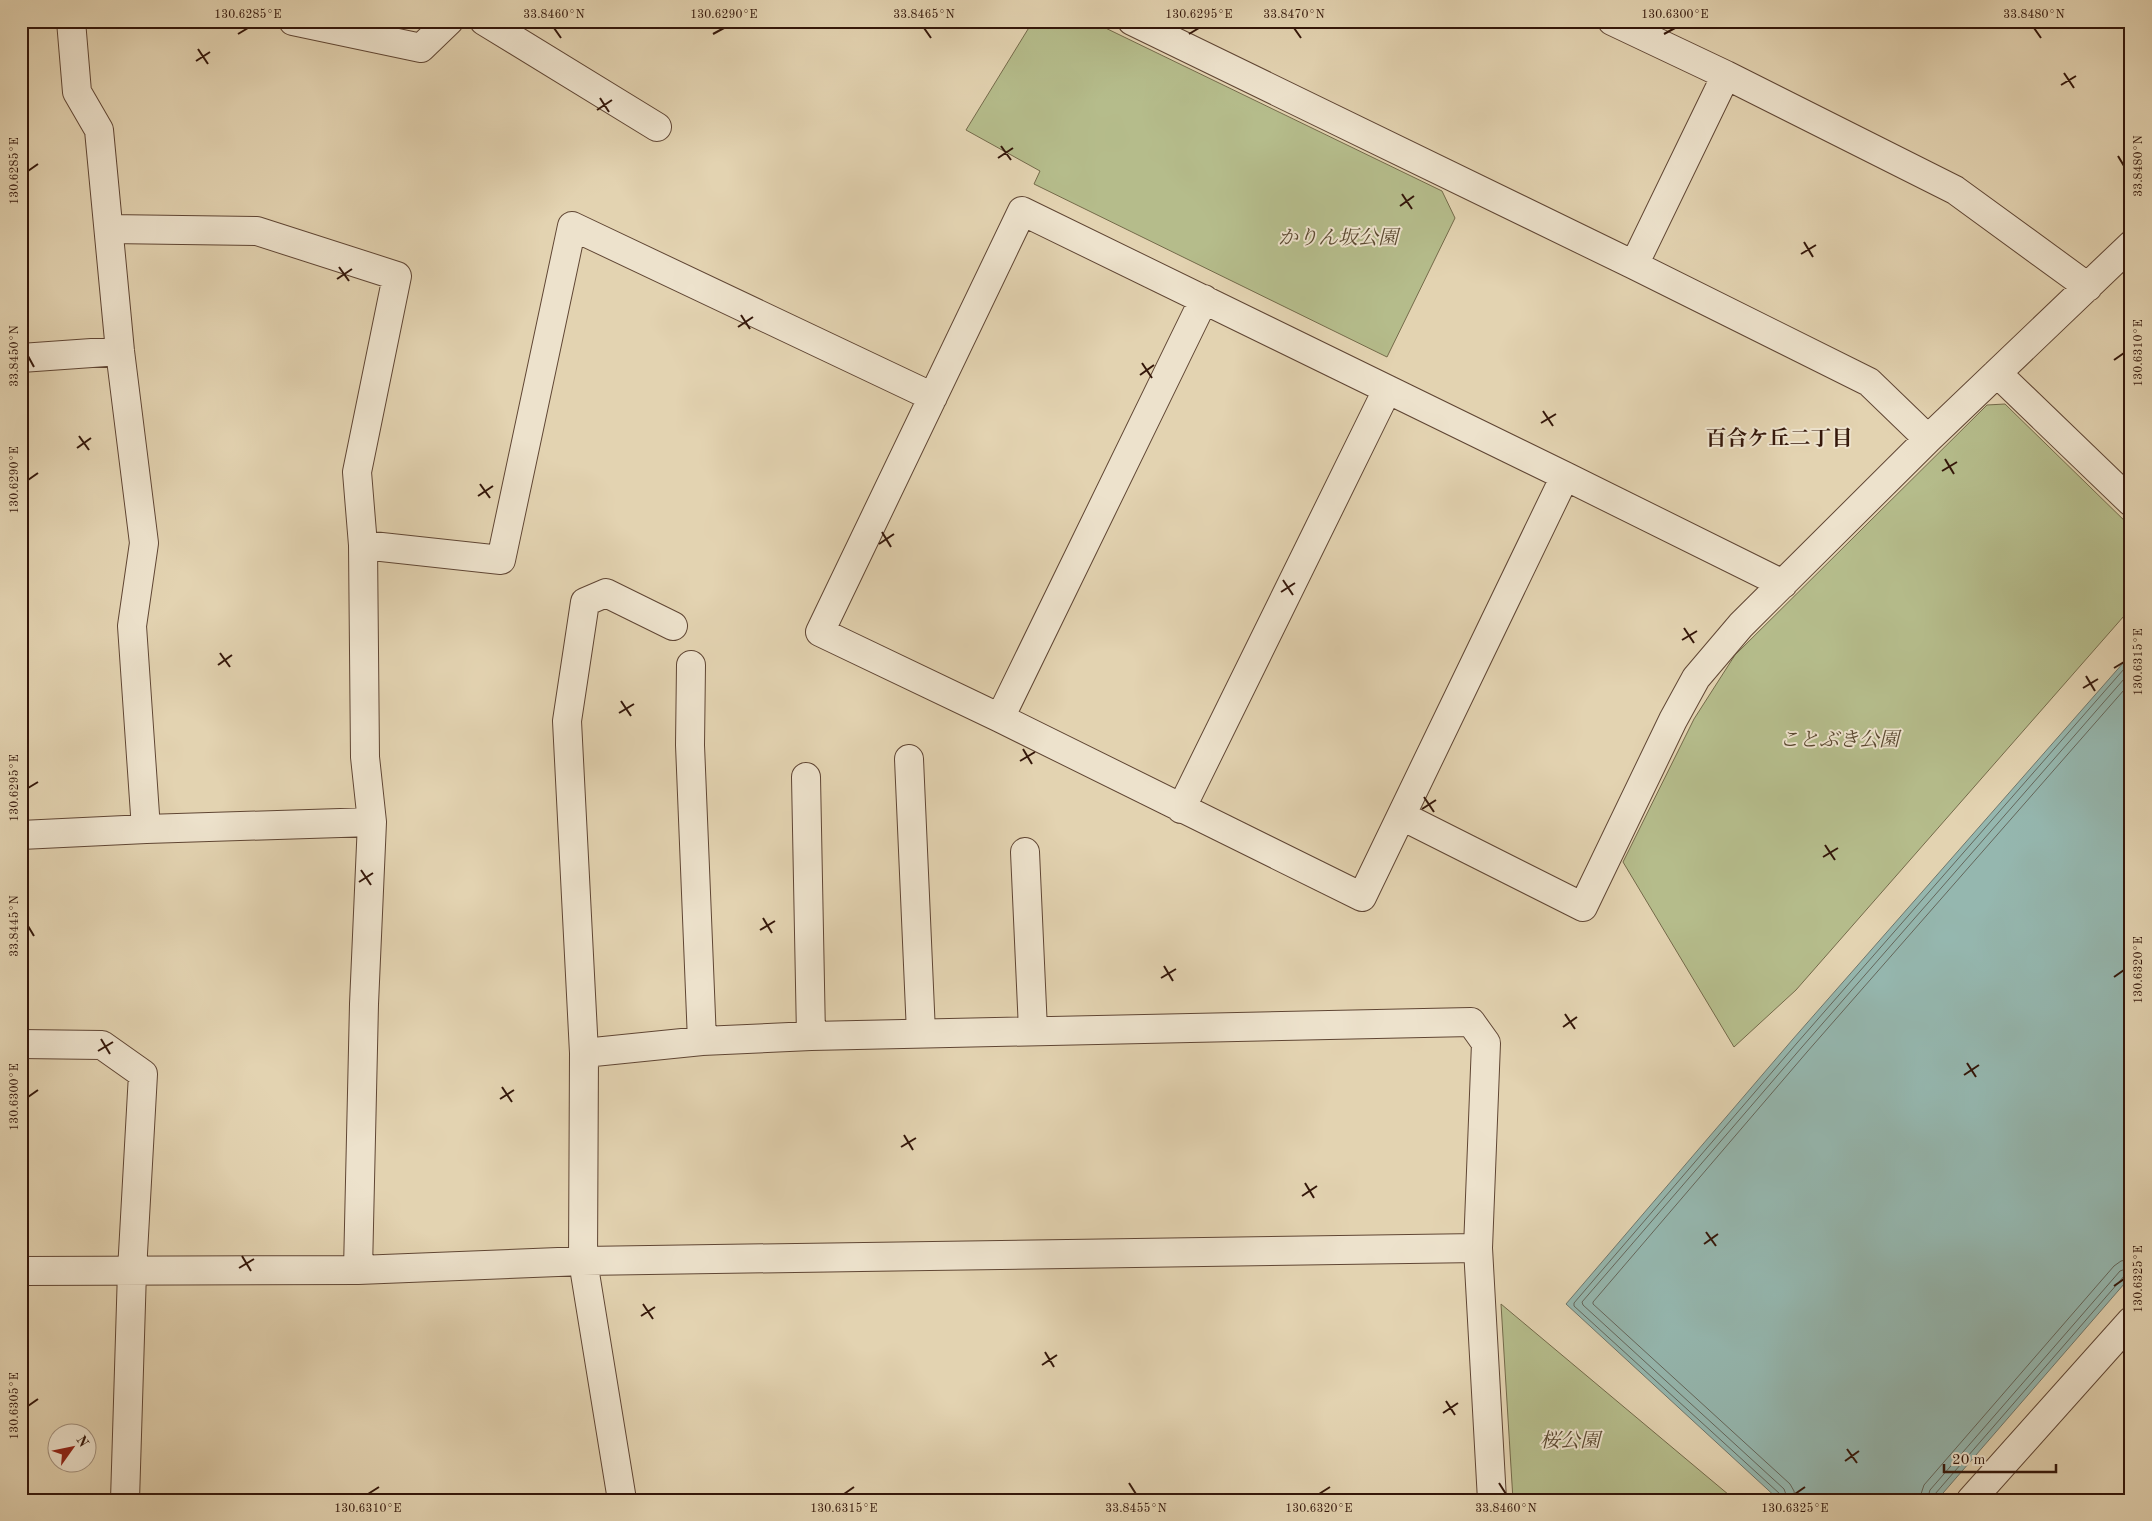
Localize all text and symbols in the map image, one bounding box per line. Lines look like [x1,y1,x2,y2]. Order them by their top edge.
text: 130.6285°E [214,8,282,21]
text: 33.8465°N [893,8,955,21]
text: 130.6295°E [1165,8,1233,21]
text: 33.8460°N [523,9,585,21]
text: 130.6290°E [690,9,758,21]
text: 33.8470°N [1263,9,1325,21]
text: 130.6300°E [1641,9,1709,21]
text: 33.8480°N [2003,9,2065,21]
text: 33.8480°N [2133,135,2145,197]
text: 130.6285°E [8,137,21,205]
park label: かりん坂公園 [1278,227,1401,249]
text: 130.6310°E [2133,319,2145,387]
text: 33.8450°N [8,325,21,387]
district label: 百合ケ丘二丁目 [1706,427,1853,450]
text: 130.6290°E [9,446,21,514]
text: 130.6315°E [2132,628,2145,696]
park label: ことぶき公園 [1779,729,1902,751]
text: 130.6295°E [8,754,21,822]
text: 33.8445°N [8,895,21,957]
text: 130.6320°E [2133,936,2145,1004]
text: 130.6300°E [9,1063,21,1131]
text: 130.6325°E [2132,1245,2145,1313]
text: 130.6305°E [8,1372,21,1440]
north arrow [48,1424,98,1474]
park label: 桜公園 [1540,1430,1603,1452]
text: N [73,1433,91,1450]
scale bar [1944,1441,2057,1473]
text: 20 m [1952,1453,1986,1468]
text: 130.6315°E [810,1502,878,1515]
text: 33.8455°N [1105,1502,1167,1515]
text: 130.6325°E [1761,1502,1829,1515]
text: 130.6310°E [334,1503,402,1515]
text: 130.6320°E [1285,1503,1353,1515]
text: 33.8460°N [1475,1503,1537,1515]

